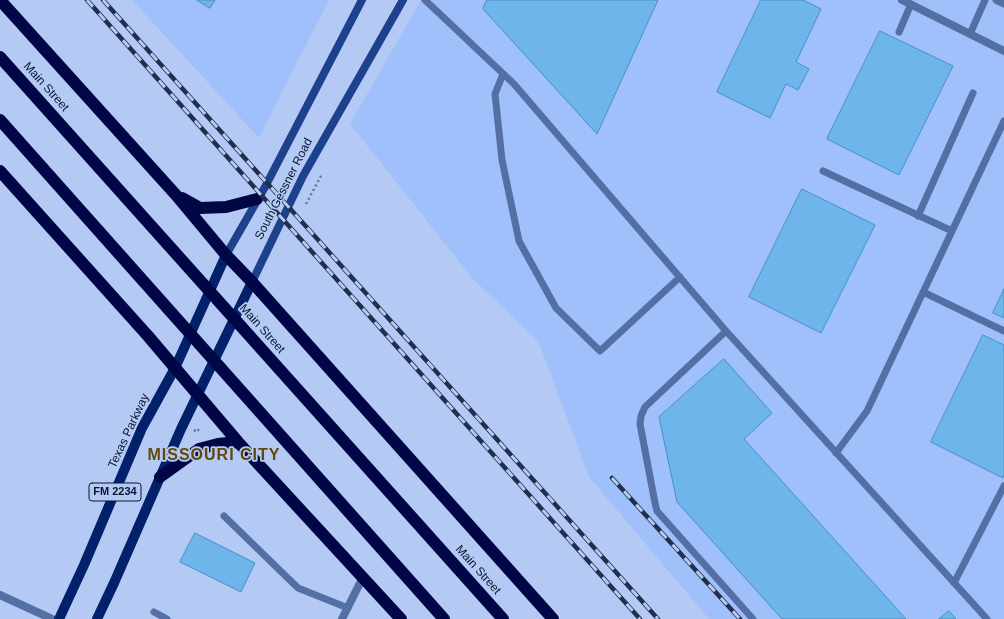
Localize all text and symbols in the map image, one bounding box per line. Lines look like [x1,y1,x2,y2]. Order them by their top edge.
street label: Main Street [20,59,72,115]
street label: South Gessner Road [252,136,316,242]
street label: Main Street [236,301,288,357]
street label: Texas Parkway [105,391,153,471]
district label: MISSOURI CITY [147,446,281,466]
road number: FM 2234 [89,483,141,501]
street label: Main Street [452,542,504,598]

